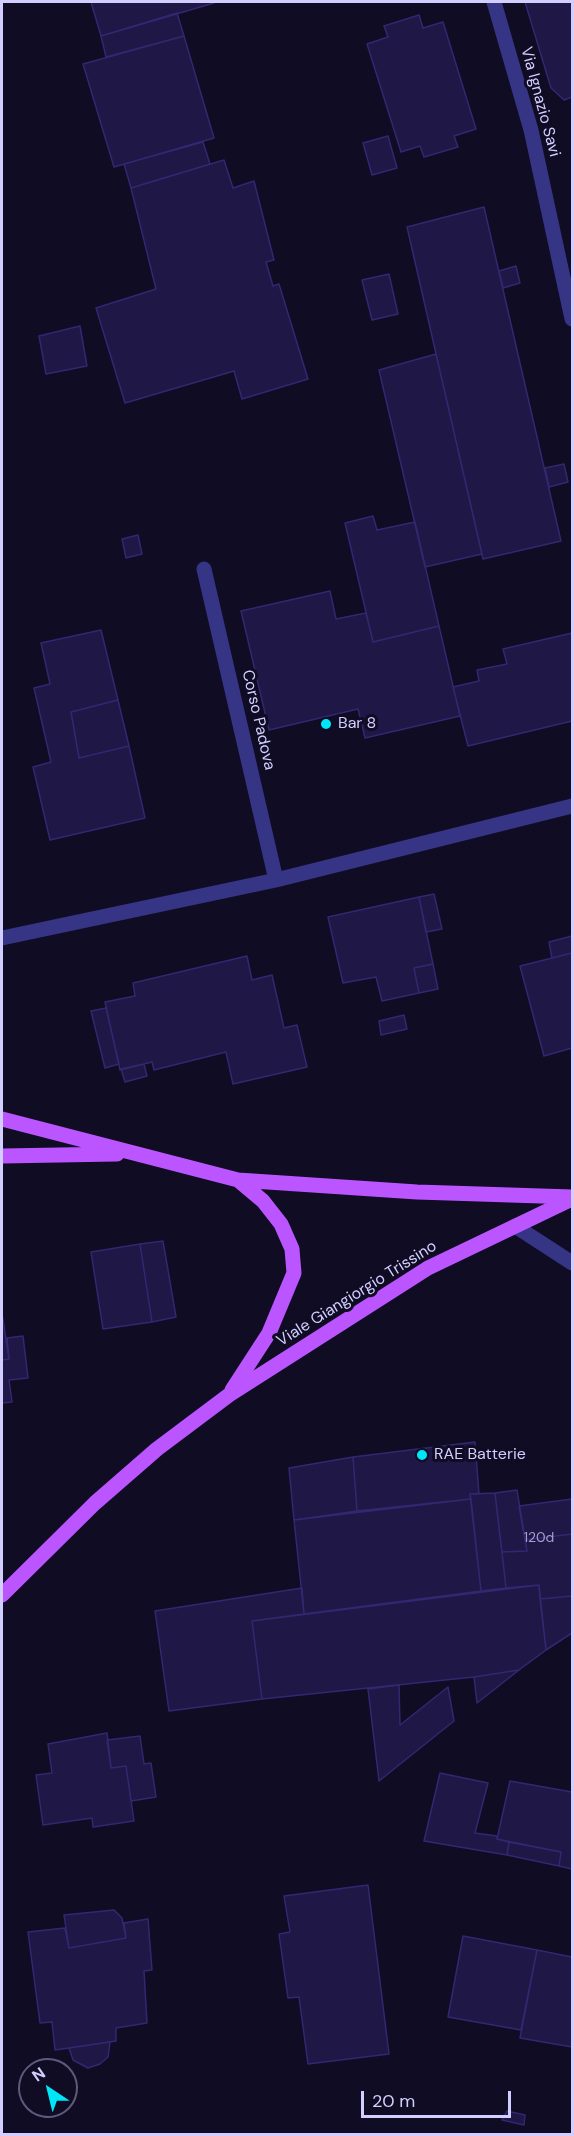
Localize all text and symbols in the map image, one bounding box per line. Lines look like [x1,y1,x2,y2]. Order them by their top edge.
street label: Via Ignazio Savi [516,45,564,159]
street label: Corso Padova [237,668,279,772]
place label: Bar 8 [338,714,376,734]
marker: Bar 8 [319,717,333,731]
street label: Viale Giangiorgio Trissino [274,1237,440,1351]
place label: RAE Batterie [434,1445,526,1465]
marker: RAE Batterie [415,1448,429,1462]
house number: 120d [524,1530,554,1546]
north arrow [18,2058,78,2118]
text: N [28,2063,49,2086]
scale bar [364,2079,514,2117]
text: 20 m [372,2089,415,2113]

